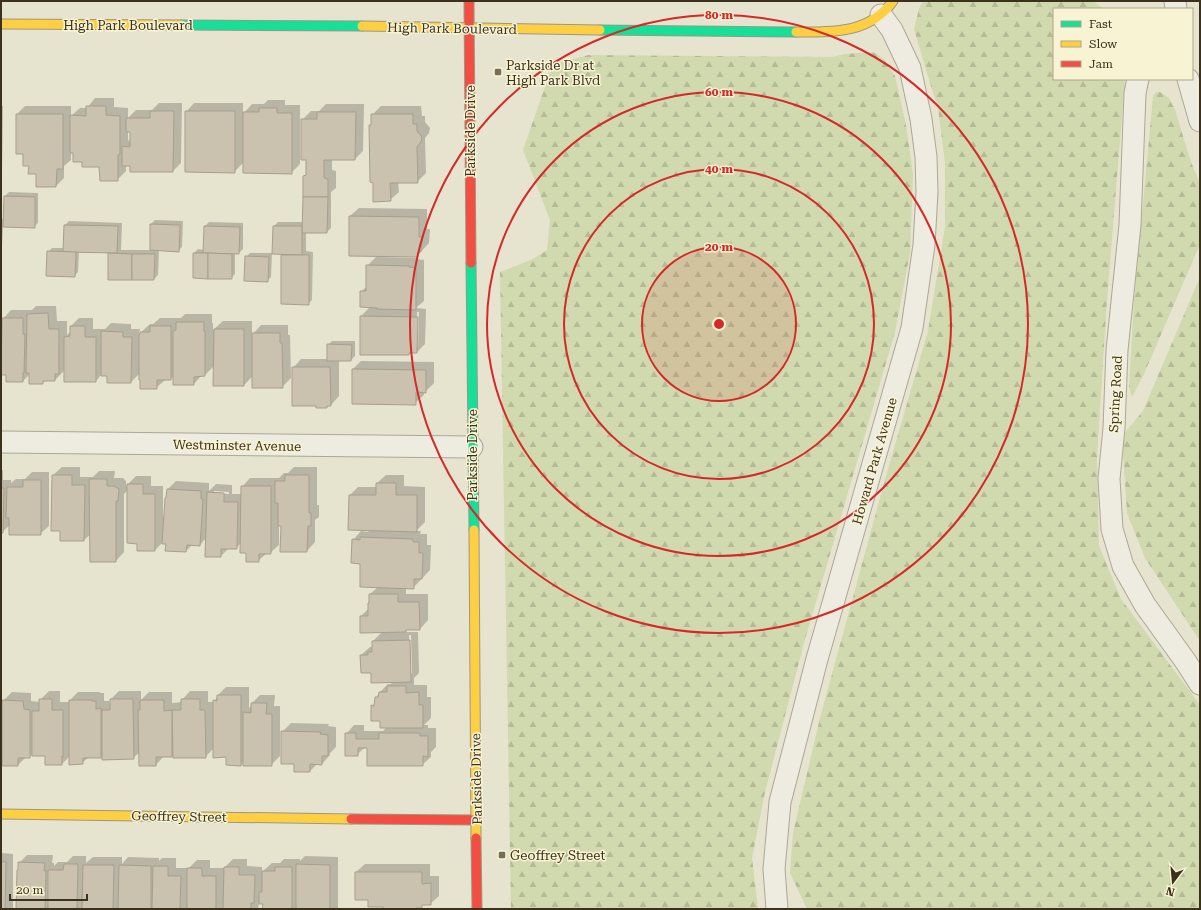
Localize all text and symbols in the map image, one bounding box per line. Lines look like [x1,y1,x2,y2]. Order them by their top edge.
text: 80 m [705,8,733,22]
legend [1053,8,1193,80]
text: Fast [1089,17,1113,31]
street label: High Park Boulevard [63,18,194,33]
street label: High Park Boulevard [387,20,518,37]
text: Slow [1089,37,1117,51]
text: Jam [1089,57,1113,71]
place label: Parkside Dr at High Park Blvd [506,58,601,88]
marker: Parkside Dr at High Park Blvd [493,67,503,77]
street label: Parkside Drive [463,85,478,177]
text: 60 m [705,85,733,99]
text: 40 m [705,162,733,176]
text: 20 m [705,240,733,254]
centre of rings [712,317,726,331]
street label: Spring Road [1106,354,1125,433]
street label: Howard Park Avenue [849,396,900,526]
street label: Parkside Drive [465,409,480,501]
street label: Westminster Avenue [173,437,301,454]
street label: Parkside Drive [468,733,485,825]
street label: Geoffrey Street [131,808,227,825]
place label: Geoffrey Street [510,848,605,863]
marker: Geoffrey Street [497,850,507,860]
north arrow [1153,862,1193,902]
scale bar [10,876,87,902]
text: 20 m [16,883,43,897]
text: N [1164,884,1176,899]

